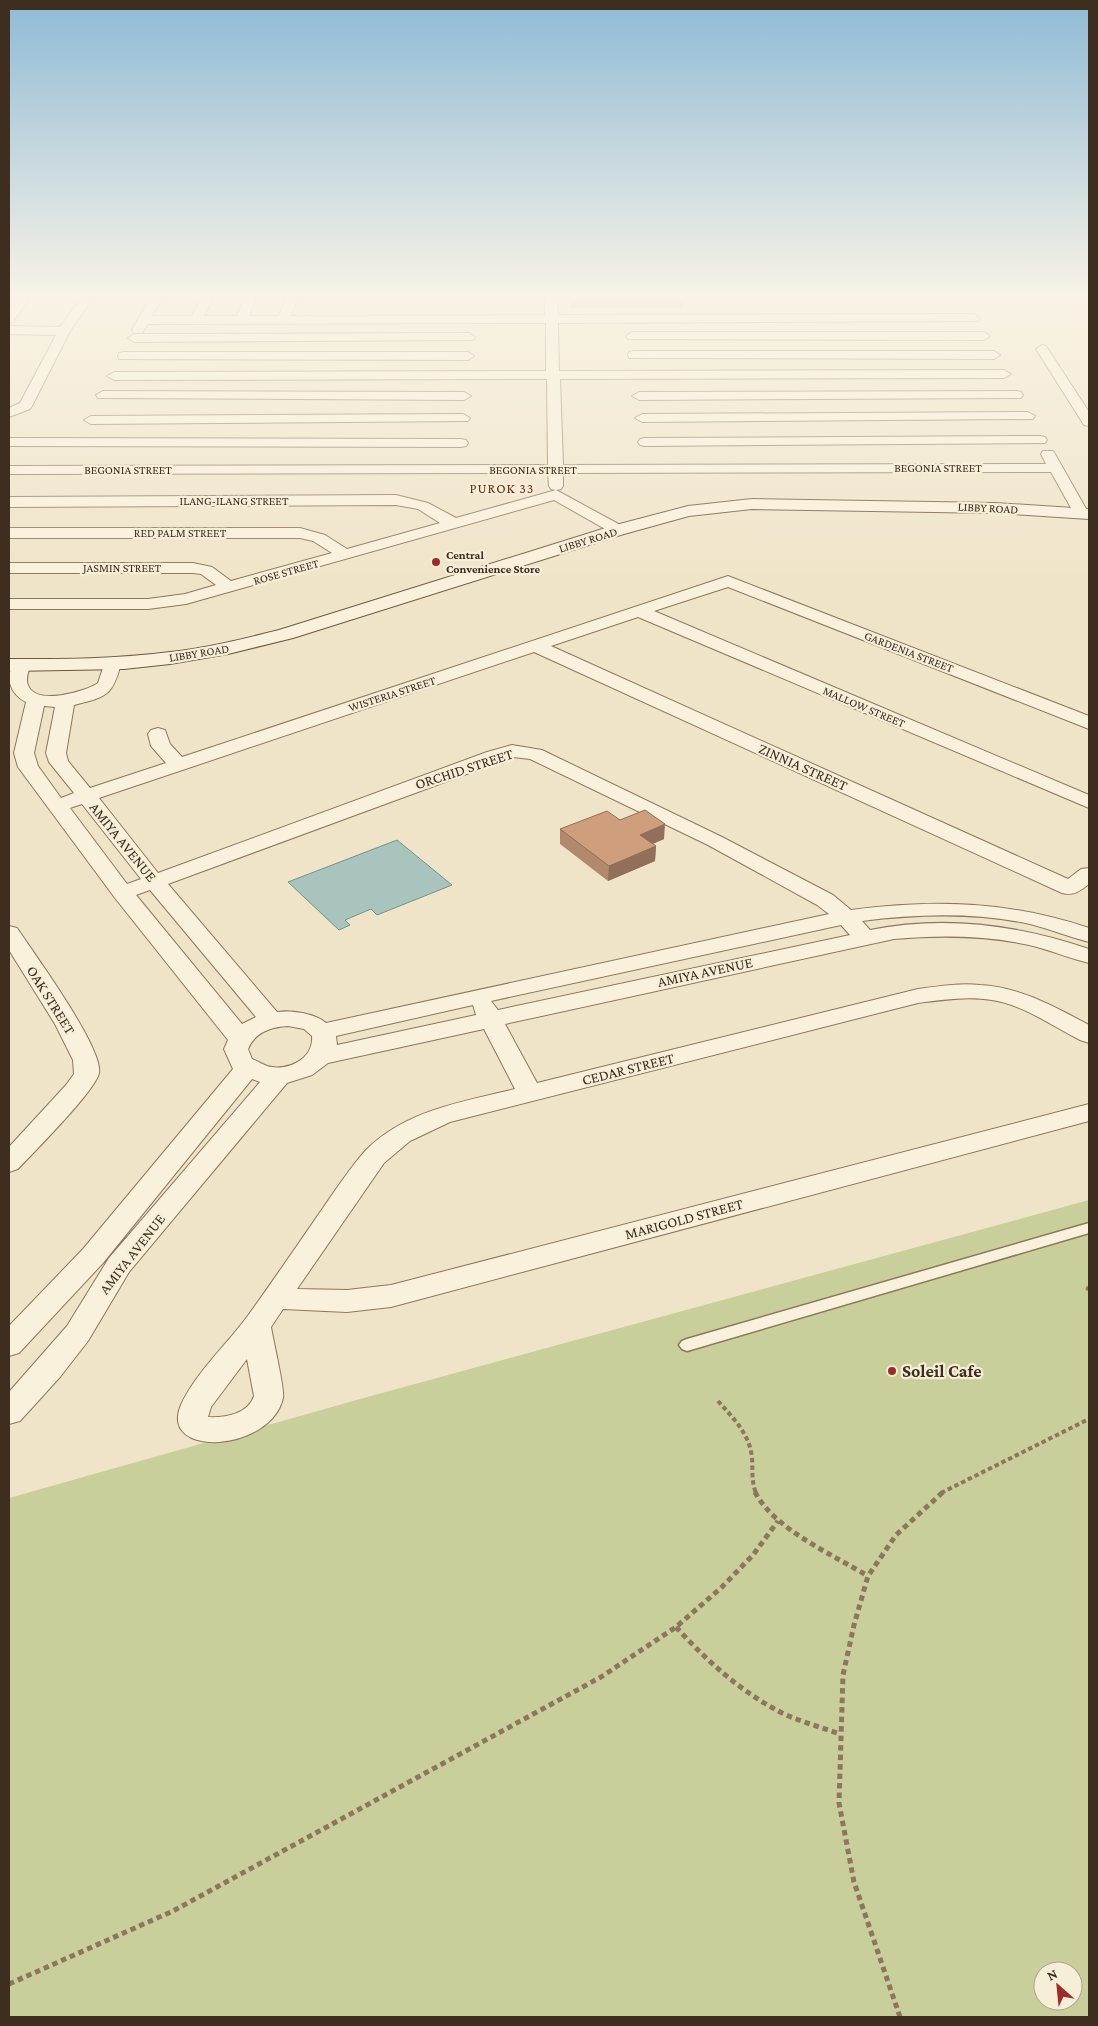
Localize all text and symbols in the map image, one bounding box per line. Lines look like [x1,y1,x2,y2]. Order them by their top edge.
street label: BEGONIA STREET [894,461,982,475]
street label: BEGONIA STREET [84,463,172,477]
street label: BEGONIA STREET [489,463,577,477]
district label: PUROK 33 [470,480,534,496]
street label: ILANG-ILANG STREET [180,494,289,508]
street label: LIBBY ROAD [957,499,1019,517]
street label: LIBBY ROAD [557,524,619,556]
street label: RED PALM STREET [134,526,227,540]
place label: Central Convenience Store [446,548,540,576]
street label: ROSE STREET [252,556,321,588]
marker: Central Convenience Store [430,556,442,568]
street label: JASMIN STREET [82,561,161,575]
street label: GARDENIA STREET [862,629,956,676]
street label: LIBBY ROAD [168,641,230,665]
street label: WISTERIA STREET [347,673,438,715]
street label: MALLOW STREET [821,683,908,731]
street label: ZINNIA STREET [756,740,850,794]
street label: ORCHID STREET [413,746,515,792]
street label: AMIYA AVENUE [86,799,160,885]
street label: AMIYA AVENUE [656,954,754,990]
street label: OAK STREET [24,963,78,1037]
street label: CEDAR STREET [580,1050,676,1088]
street label: MARIGOLD STREET [623,1196,745,1242]
street label: AMIYA AVENUE [96,1211,168,1297]
place label: Soleil Cafe [902,1361,982,1381]
marker: Soleil Cafe [886,1365,898,1377]
north arrow [1033,1961,1083,2011]
text: N [1044,1965,1060,1984]

